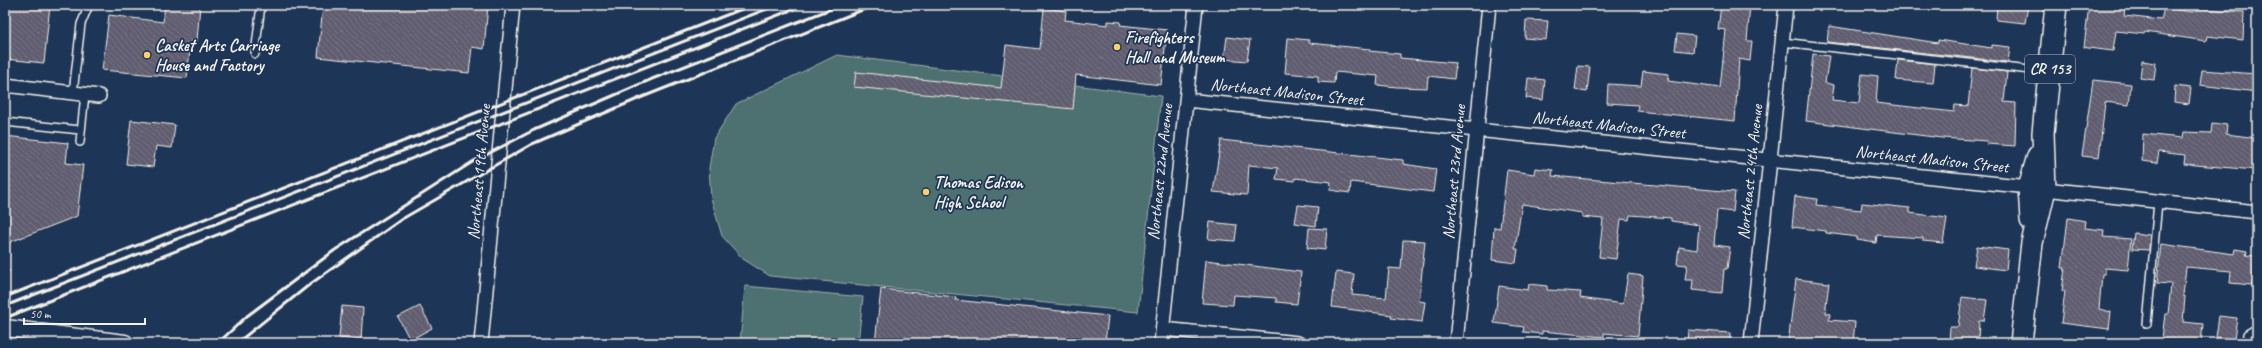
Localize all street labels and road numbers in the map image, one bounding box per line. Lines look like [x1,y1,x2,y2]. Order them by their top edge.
road number: CR 153 [2025,55,2075,83]
street label: Northeast Madison Street [1210,74,1367,111]
street label: Northeast 19th Avenue [463,102,495,240]
street label: Northeast 22nd Avenue [1142,102,1178,241]
street label: Northeast 23rd Avenue [1438,102,1470,240]
street label: Northeast 24th Avenue [1732,102,1768,241]
street label: Northeast Madison Street [1532,107,1689,144]
street label: Northeast Madison Street [1855,141,2012,178]

